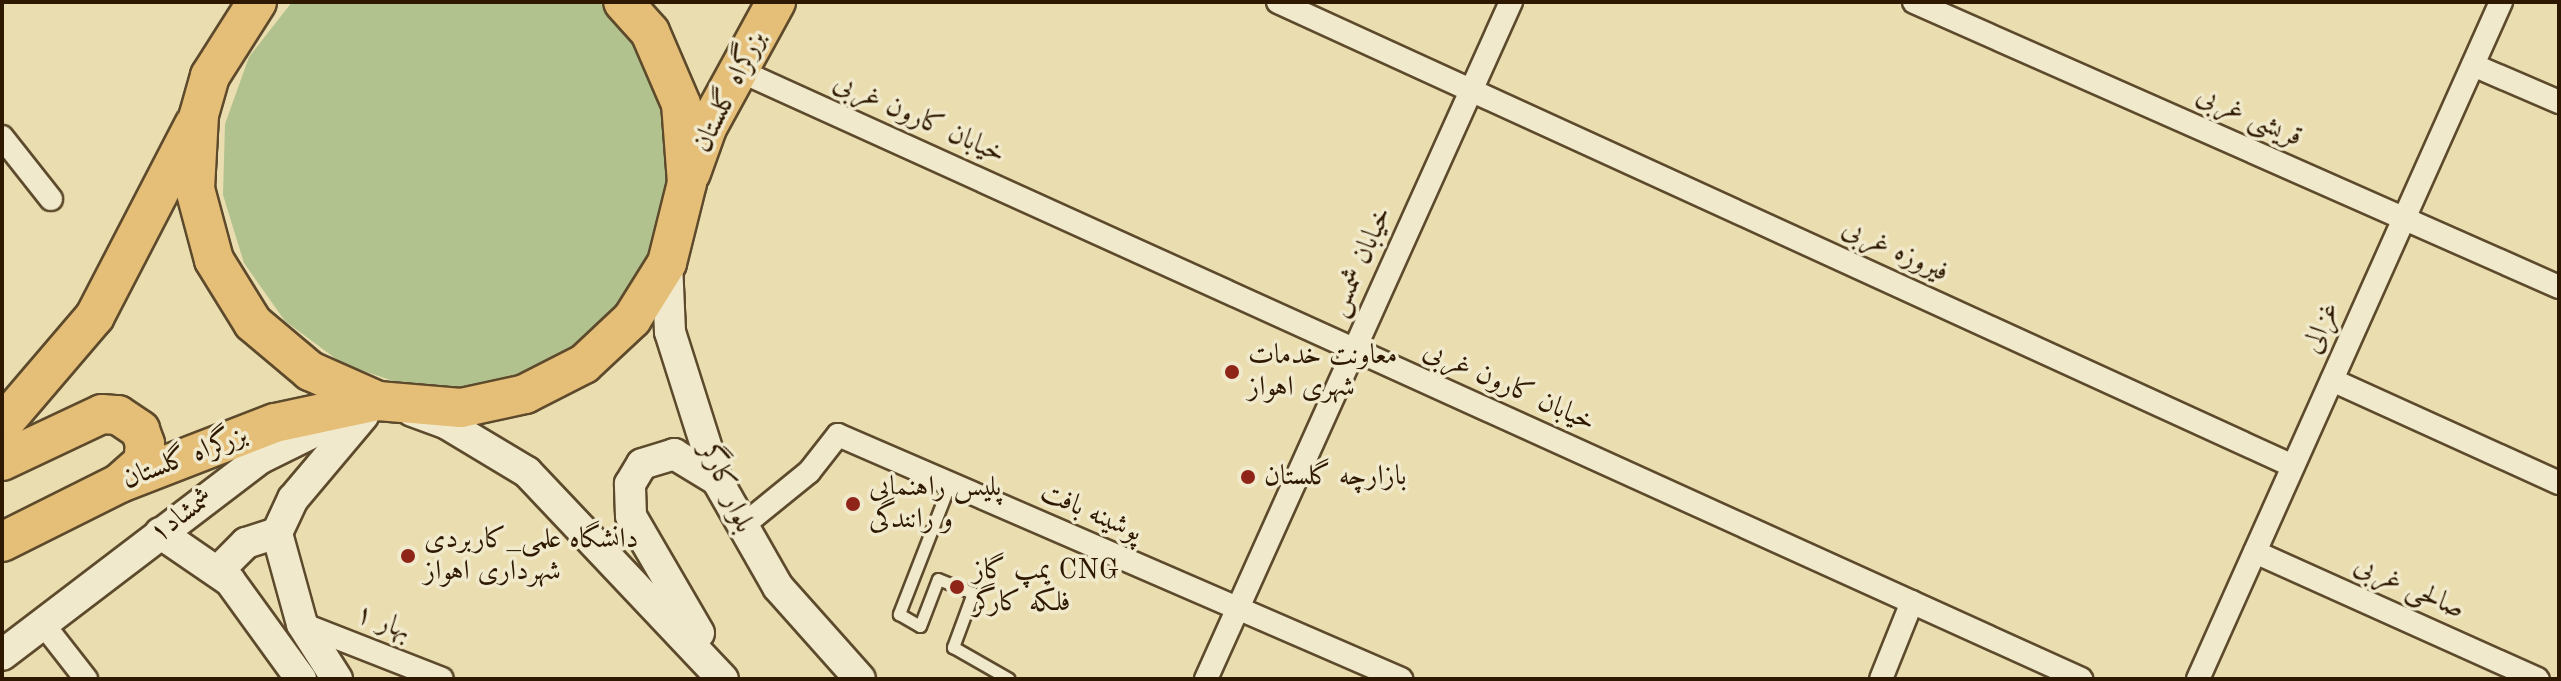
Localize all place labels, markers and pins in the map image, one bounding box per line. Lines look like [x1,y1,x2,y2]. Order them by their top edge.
place label: معاونت خدمات شهری اهواز [1248,339,1397,405]
marker: معاونت خدمات شهری اهواز [1223,363,1241,381]
place label: بازارچه گلستان [1264,460,1407,494]
marker: بازارچه گلستان [1239,468,1257,486]
place label: پلیس راهنمایی و رانندگی [869,471,1001,537]
marker: پلیس راهنمایی و رانندگی [844,495,862,513]
place label: دانشگاه علمی_کاربردی شهرداری اهواز [424,523,638,589]
marker: دانشگاه علمی_کاربردی شهرداری اهواز [399,547,417,565]
place label: پمپ گاز CNG فلکه کارگر [973,554,1119,620]
marker: پمپ گاز CNG فلکه کارگر [948,578,966,596]

